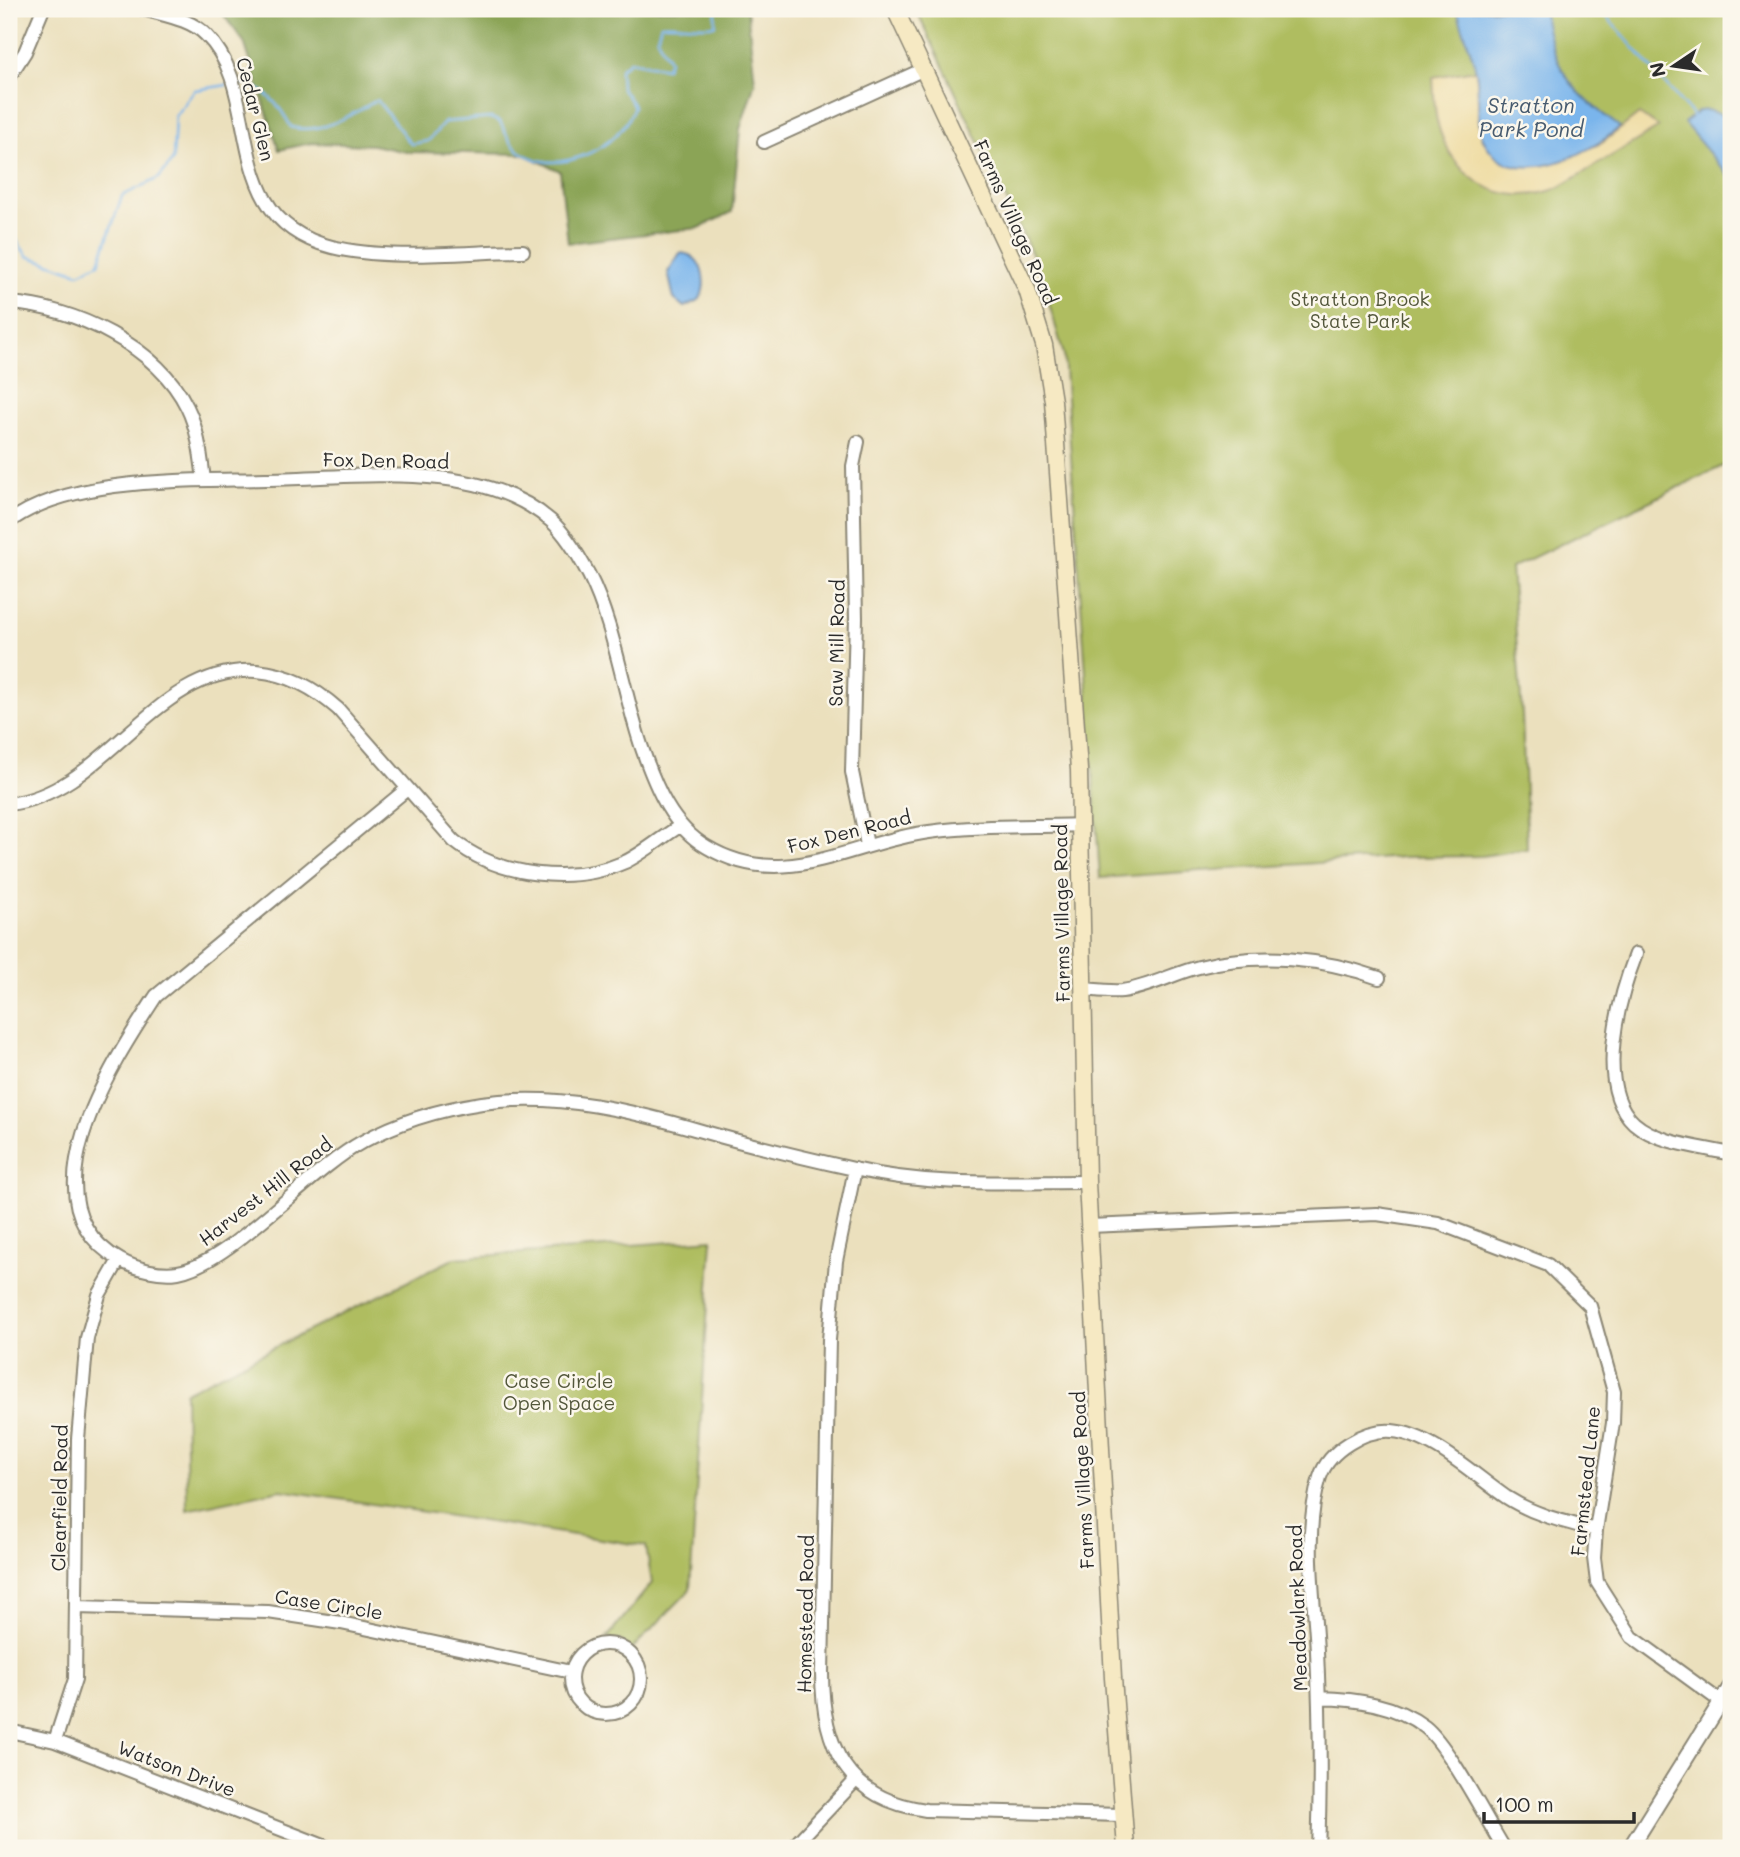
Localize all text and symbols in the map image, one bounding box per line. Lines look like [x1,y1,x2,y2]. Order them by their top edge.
north arrow [1638,32,1708,102]
street label: Cedar Glen [231,55,281,163]
text: N [1643,60,1671,80]
water label: Stratton Park Pond [1479,91,1585,142]
street label: Farms Village Road [968,136,1064,308]
park label: Stratton Brook State Park [1291,286,1430,333]
street label: Fox Den Road [323,446,449,474]
street label: Saw Mill Road [822,579,850,707]
street label: Fox Den Road [785,804,913,858]
street label: Farms Village Road [1047,824,1075,1002]
street label: Harvest Hill Road [193,1131,337,1251]
park label: Case Circle Open Space [503,1368,615,1415]
street label: Farms Village Road [1065,1390,1099,1570]
street label: Farmstead Lane [1565,1405,1605,1557]
street label: Clearfield Road [45,1424,73,1572]
street label: Meadowlark Road [1282,1524,1312,1692]
street label: Homestead Road [791,1535,819,1693]
street label: Case Circle [273,1583,385,1625]
street label: Watson Drive [115,1734,239,1802]
scale bar [1484,1780,1635,1824]
text: 100 m [1495,1790,1554,1817]

